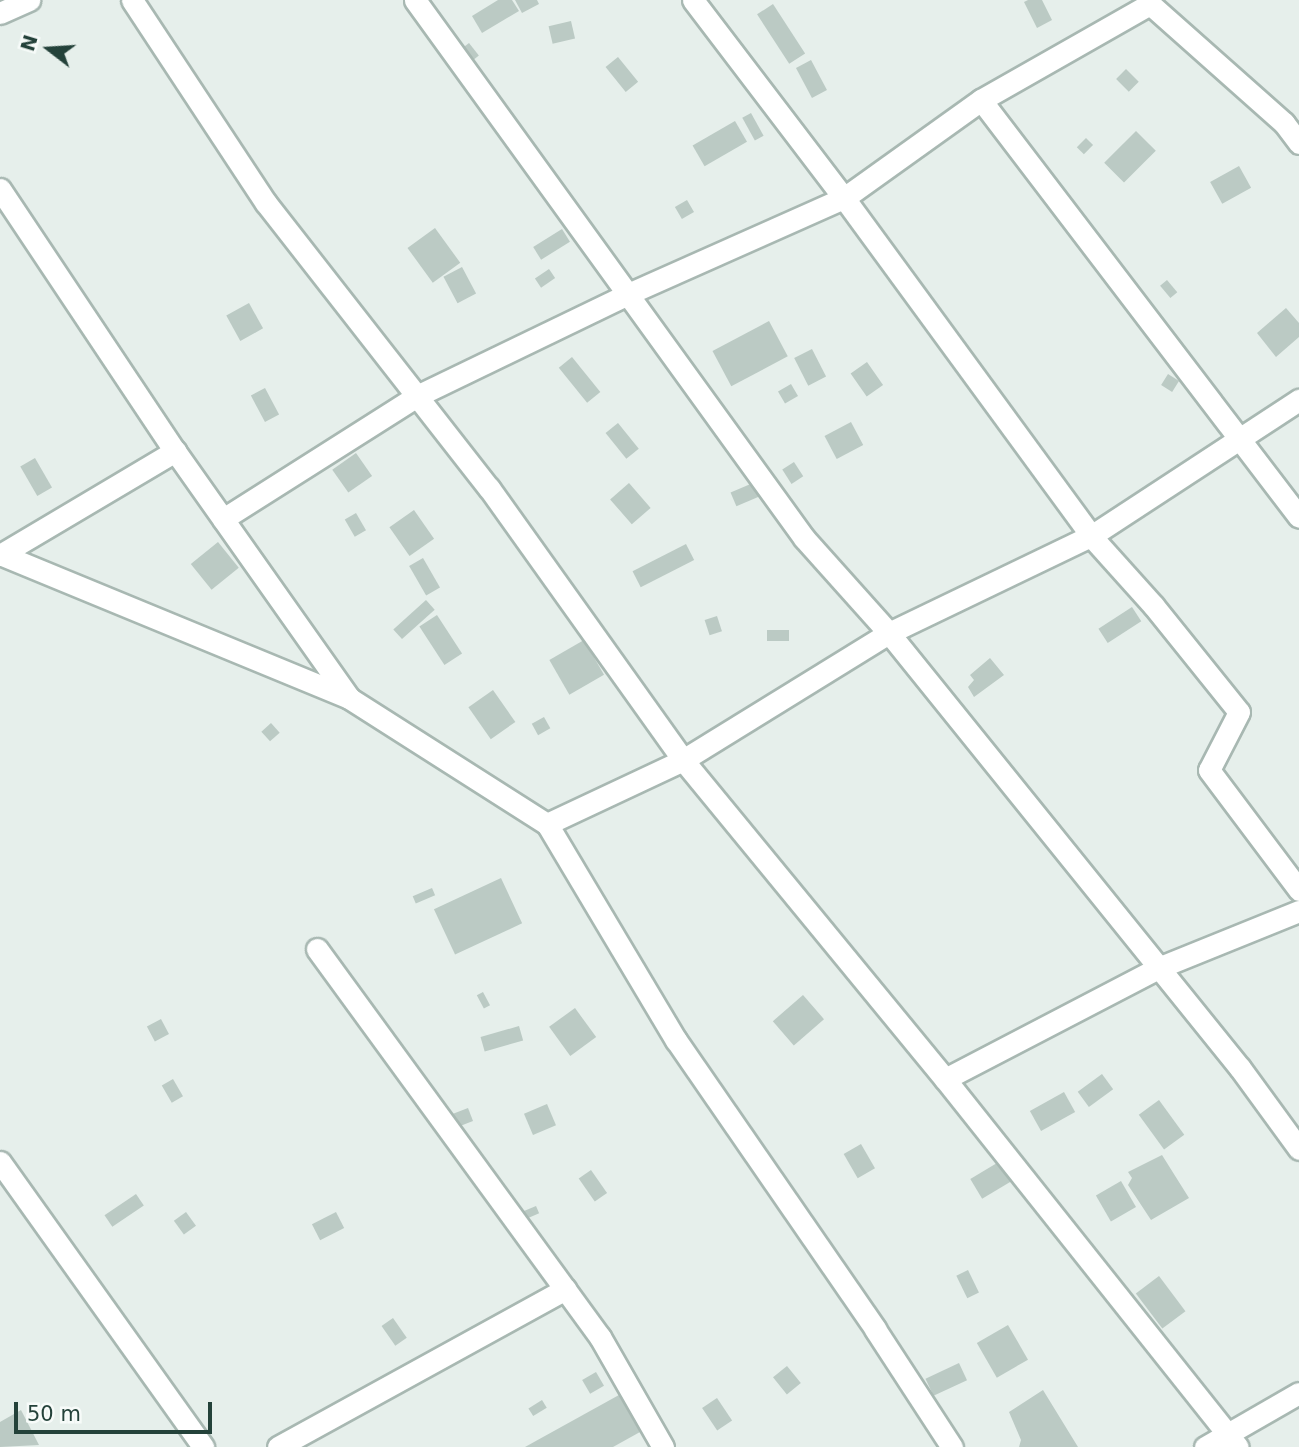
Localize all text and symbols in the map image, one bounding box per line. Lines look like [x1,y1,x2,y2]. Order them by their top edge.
north arrow [14,14,84,84]
text: N [16,32,42,54]
scale bar [18,1388,215,1432]
text: 50 m [27,1402,81,1426]

